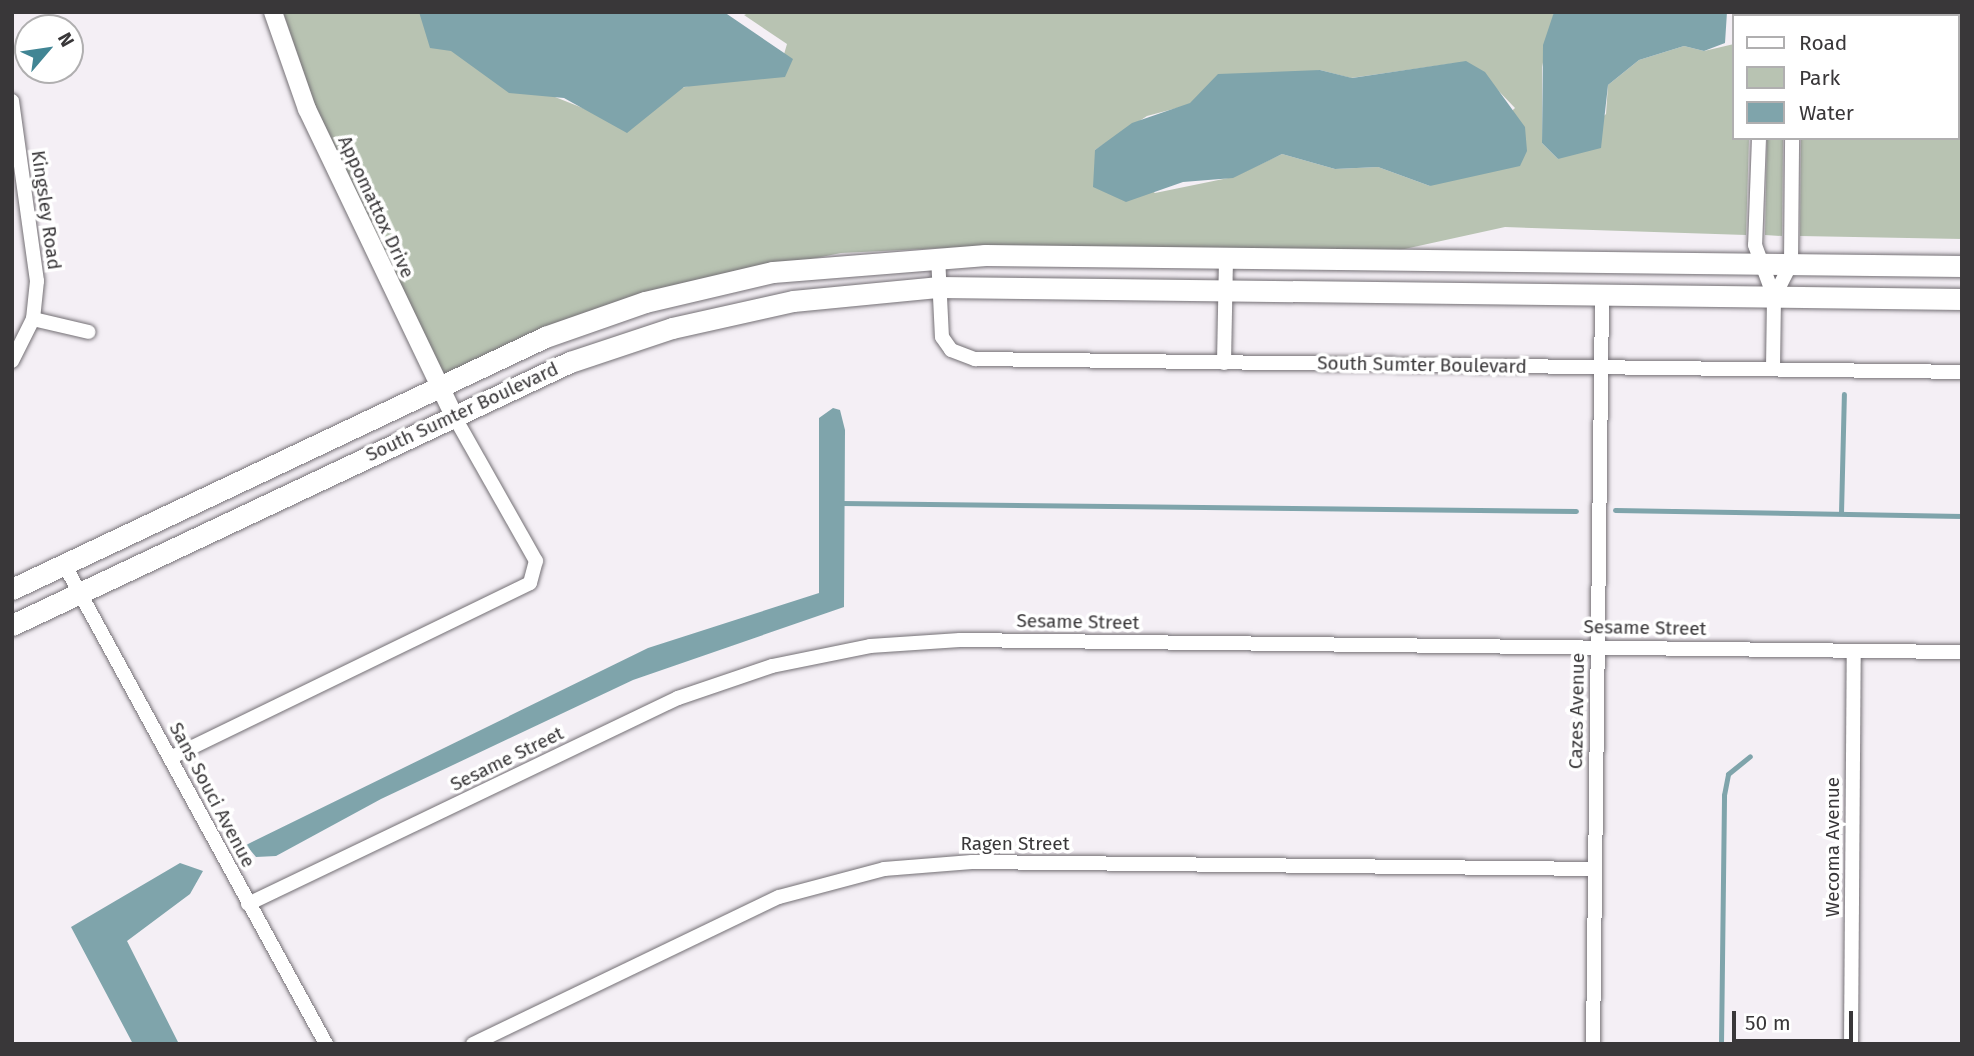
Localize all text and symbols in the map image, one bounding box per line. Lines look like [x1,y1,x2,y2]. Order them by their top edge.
north arrow [14,14,84,84]
legend [1732,14,1960,140]
text: N [53,28,79,51]
text: Road [1799,30,1847,56]
text: Park [1799,65,1840,91]
text: Water [1799,100,1854,126]
street label: Appomattox Drive [333,132,419,282]
street label: Kingsley Road [26,149,66,271]
street label: South Sumter Boulevard [1317,352,1527,378]
street label: South Sumter Boulevard [362,357,562,467]
street label: Sesame Street [1016,610,1140,634]
street label: Sesame Street [1583,616,1707,640]
street label: Cazes Avenue [1565,653,1589,769]
street label: Sans Souci Avenue [164,719,260,871]
street label: Sesame Street [447,722,567,796]
street label: Wecoma Avenue [1822,777,1844,917]
street label: Ragen Street [960,833,1070,855]
scale bar [1736,996,1857,1040]
text: 50 m [1745,1010,1791,1036]

